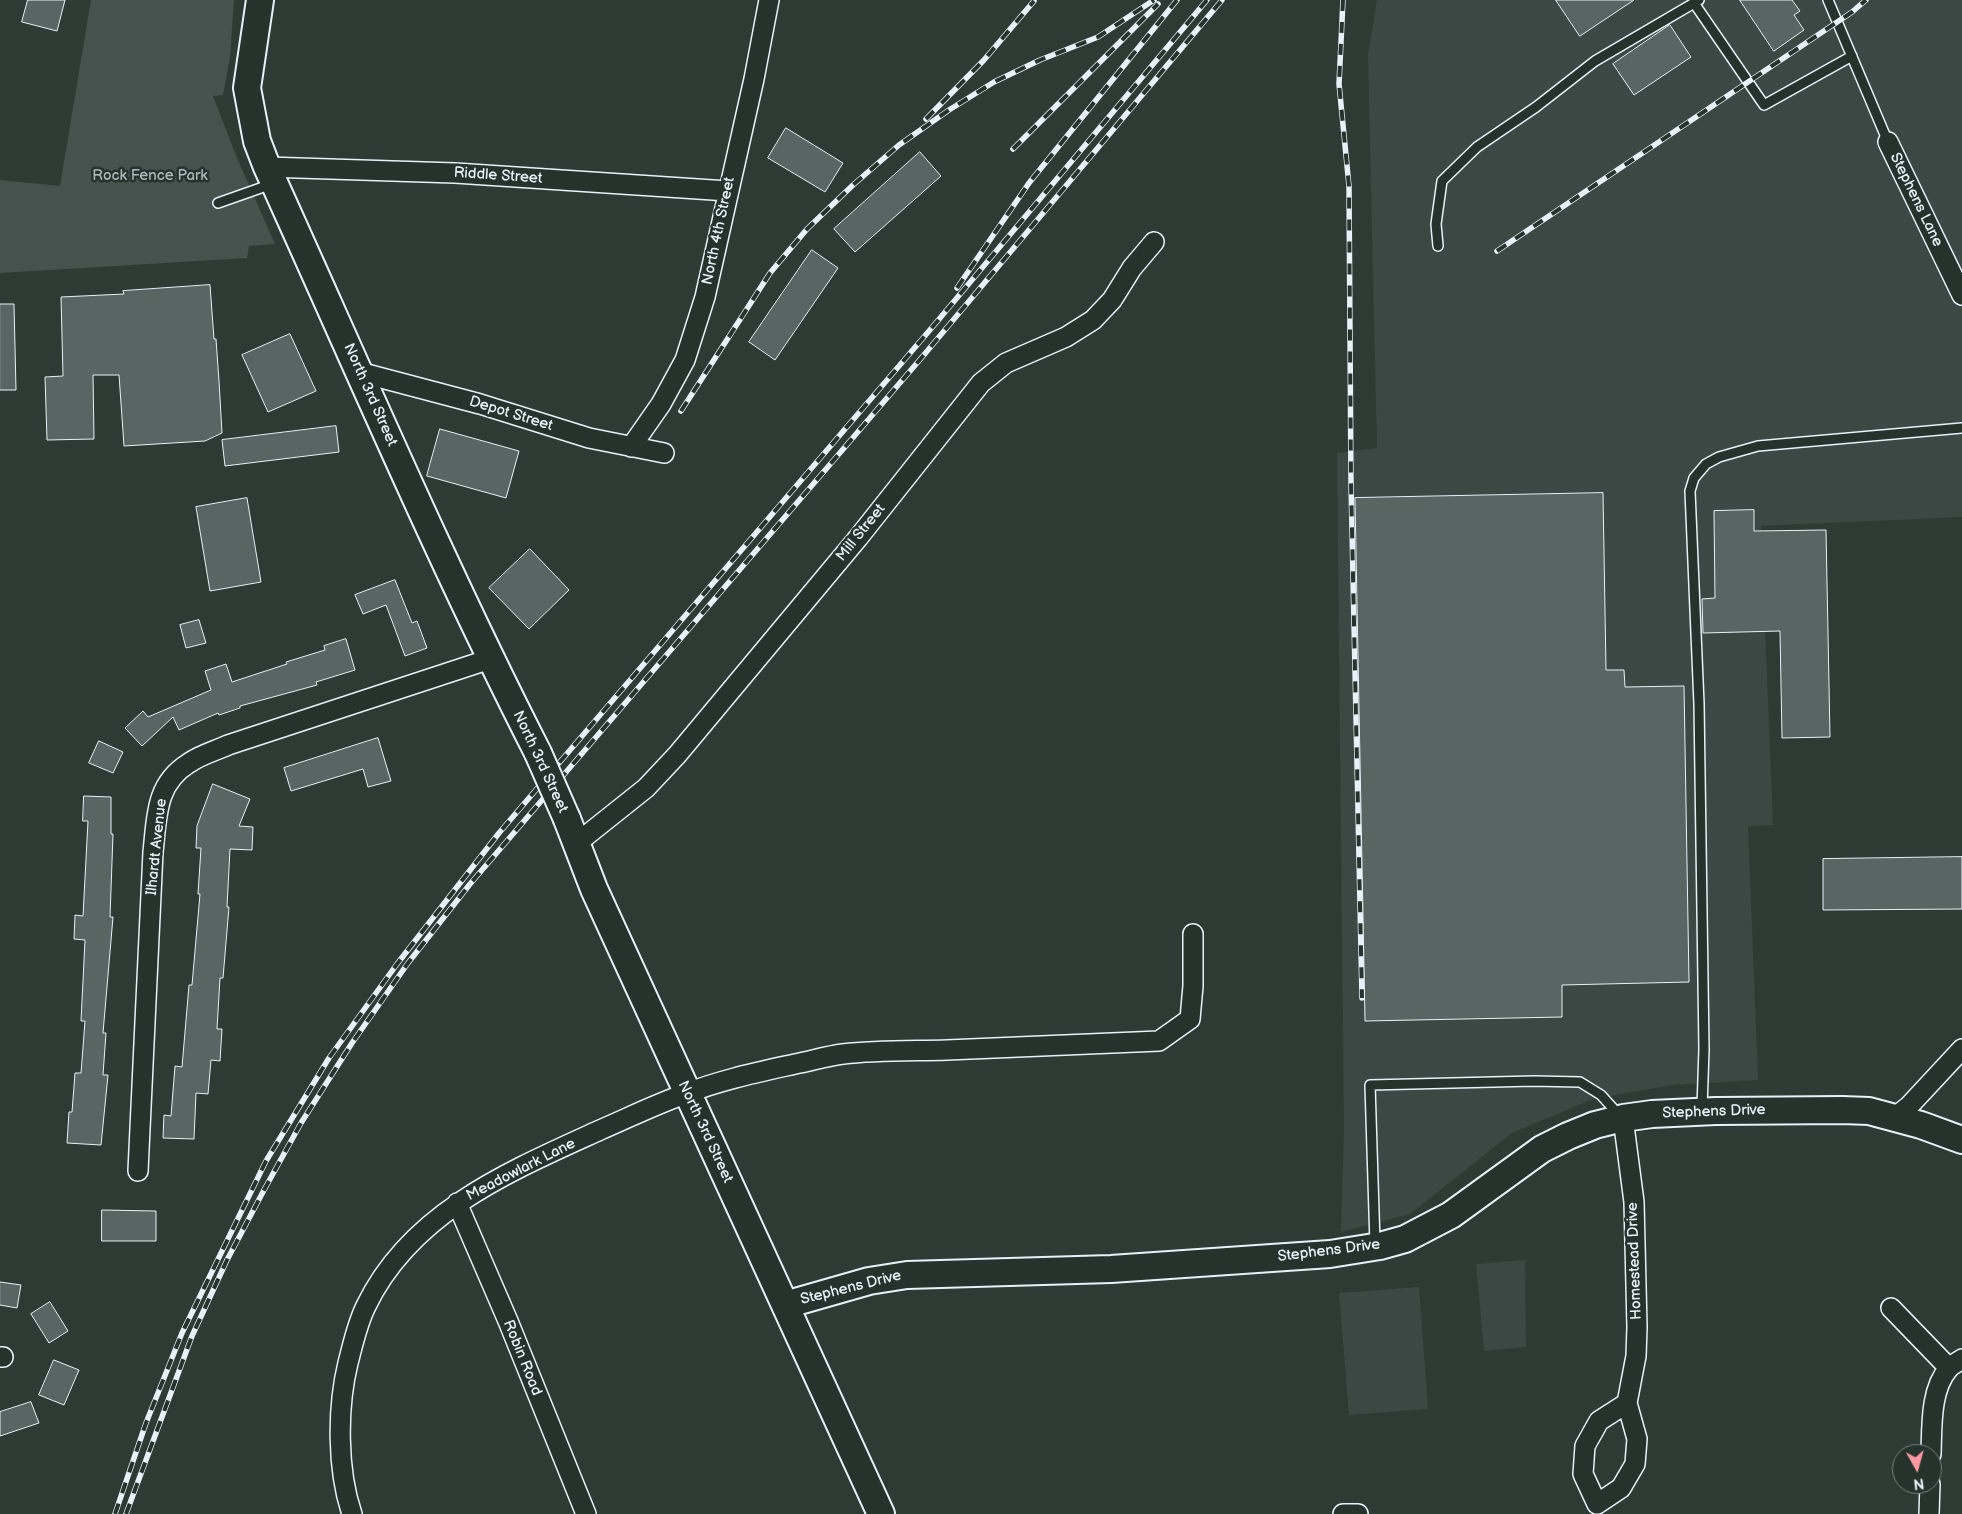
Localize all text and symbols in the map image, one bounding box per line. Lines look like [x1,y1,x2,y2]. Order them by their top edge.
street label: Stephens Lane [1886,150,1946,250]
street label: Riddle Street [453,164,543,188]
park label: Rock Fence Park [92,167,208,185]
street label: North 4th Street [699,176,739,286]
street label: North 3rd Street [339,341,401,449]
street label: Depot Street [467,393,555,435]
street label: Mill Street [832,501,890,565]
street label: North 3rd Street [508,708,572,816]
street label: Ilhardt Avenue [143,798,171,896]
street label: North 3rd Street [673,1078,737,1186]
street label: Stephens Drive [1662,1101,1766,1123]
street label: Meadowlark Lane [463,1135,579,1205]
street label: Homestead Drive [1624,1202,1646,1320]
street label: Stephens Drive [1277,1236,1381,1266]
street label: Stephens Drive [799,1267,903,1309]
street label: Robin Road [499,1318,545,1398]
north arrow [1892,1444,1942,1494]
text: N [1913,1474,1925,1492]

